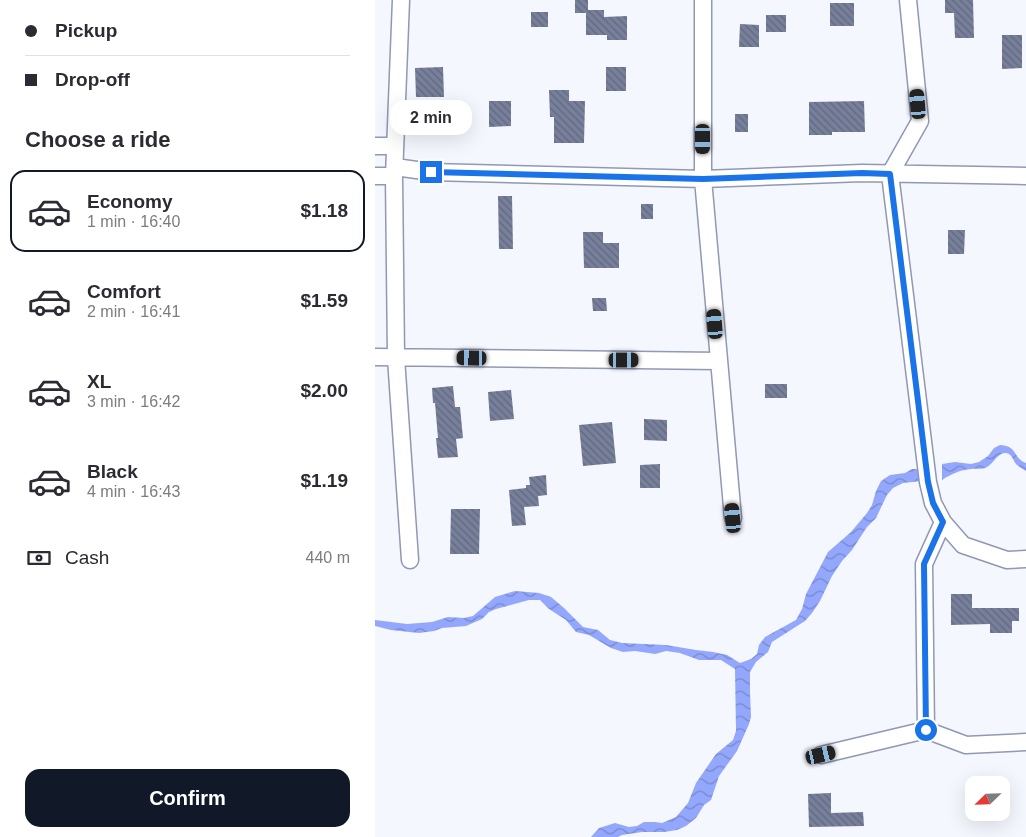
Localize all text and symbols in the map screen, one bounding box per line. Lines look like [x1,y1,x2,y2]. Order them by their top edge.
text: Pickup [55,20,117,41]
text: Drop-off [55,69,130,90]
car [909,88,926,120]
callout: 2 min [390,100,472,134]
text: 2 min [410,109,452,126]
car [695,124,710,154]
text: Choose a ride [25,127,170,152]
route end [420,161,442,183]
icon: car [27,189,72,234]
text: Economy [87,191,173,212]
text: $1.18 [300,200,348,221]
text: 1 min · 16:40 [87,213,180,230]
icon: car [27,279,72,324]
text: Comfort [87,281,161,302]
text: $1.59 [300,290,348,311]
text: 2 min · 16:41 [87,303,180,320]
car [706,308,723,340]
car [456,350,487,366]
car [609,353,639,368]
icon: car [27,369,72,414]
text: XL [87,371,111,392]
text: $2.00 [300,380,348,401]
text: 3 min · 16:42 [87,393,180,410]
icon: car [27,459,72,504]
text: Black [87,461,138,482]
text: $1.19 [300,470,348,491]
text: 4 min · 16:43 [87,483,180,500]
car [724,502,741,534]
icon: cash [25,544,53,572]
text: Cash [65,547,109,568]
text: 440 m [306,549,350,566]
route start [915,719,937,741]
car [804,744,837,766]
button: Confirm [25,769,350,827]
north arrow [965,776,1010,821]
map controls [965,776,1010,821]

